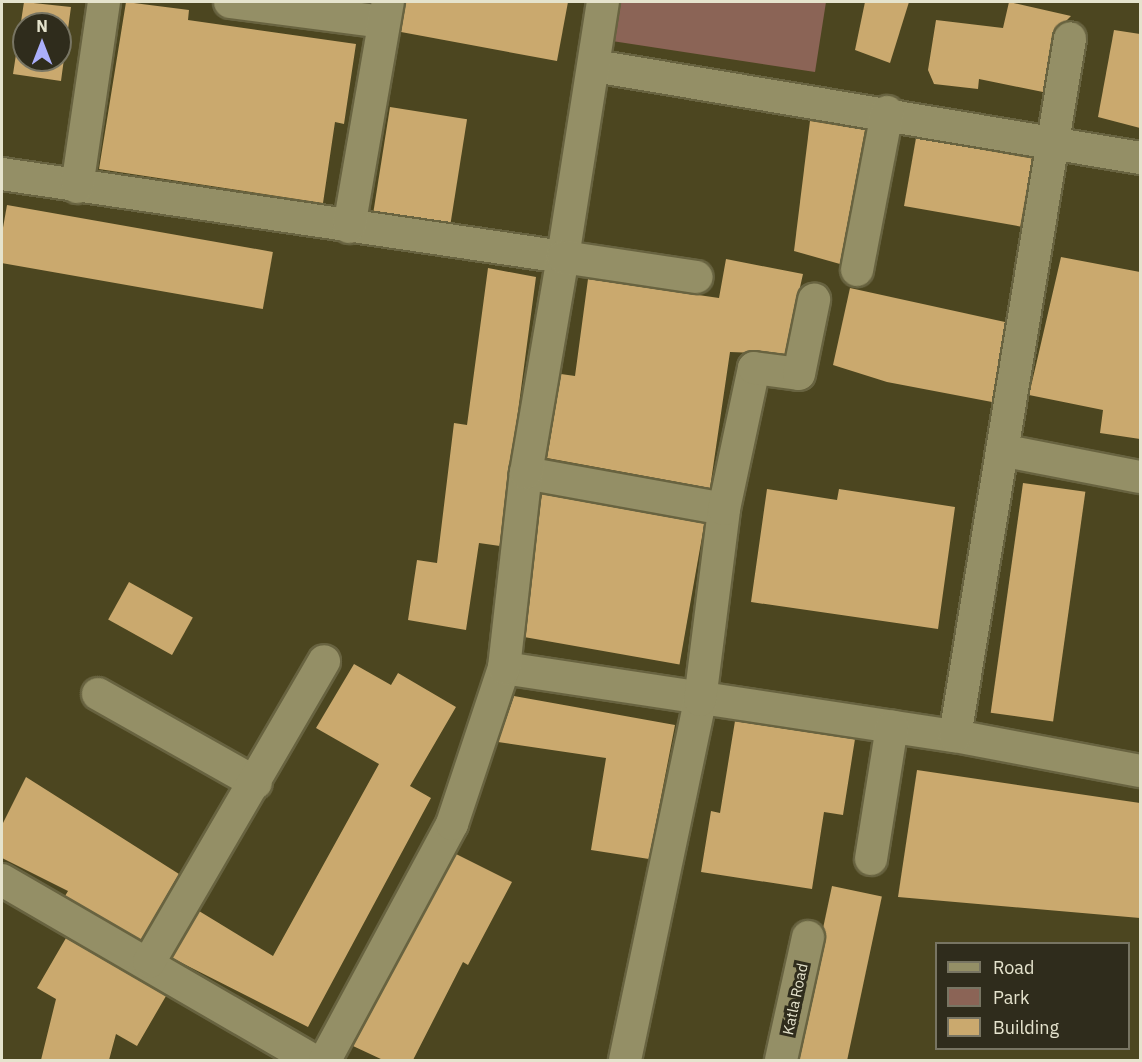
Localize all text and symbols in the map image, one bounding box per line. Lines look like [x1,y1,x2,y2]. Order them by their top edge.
north arrow [12,12,72,72]
text: N [36,16,48,36]
legend [935,942,1130,1050]
text: Road [993,956,1034,979]
street label: Katla Road [779,962,811,1036]
text: Park [993,986,1029,1009]
text: Building [993,1016,1059,1039]

